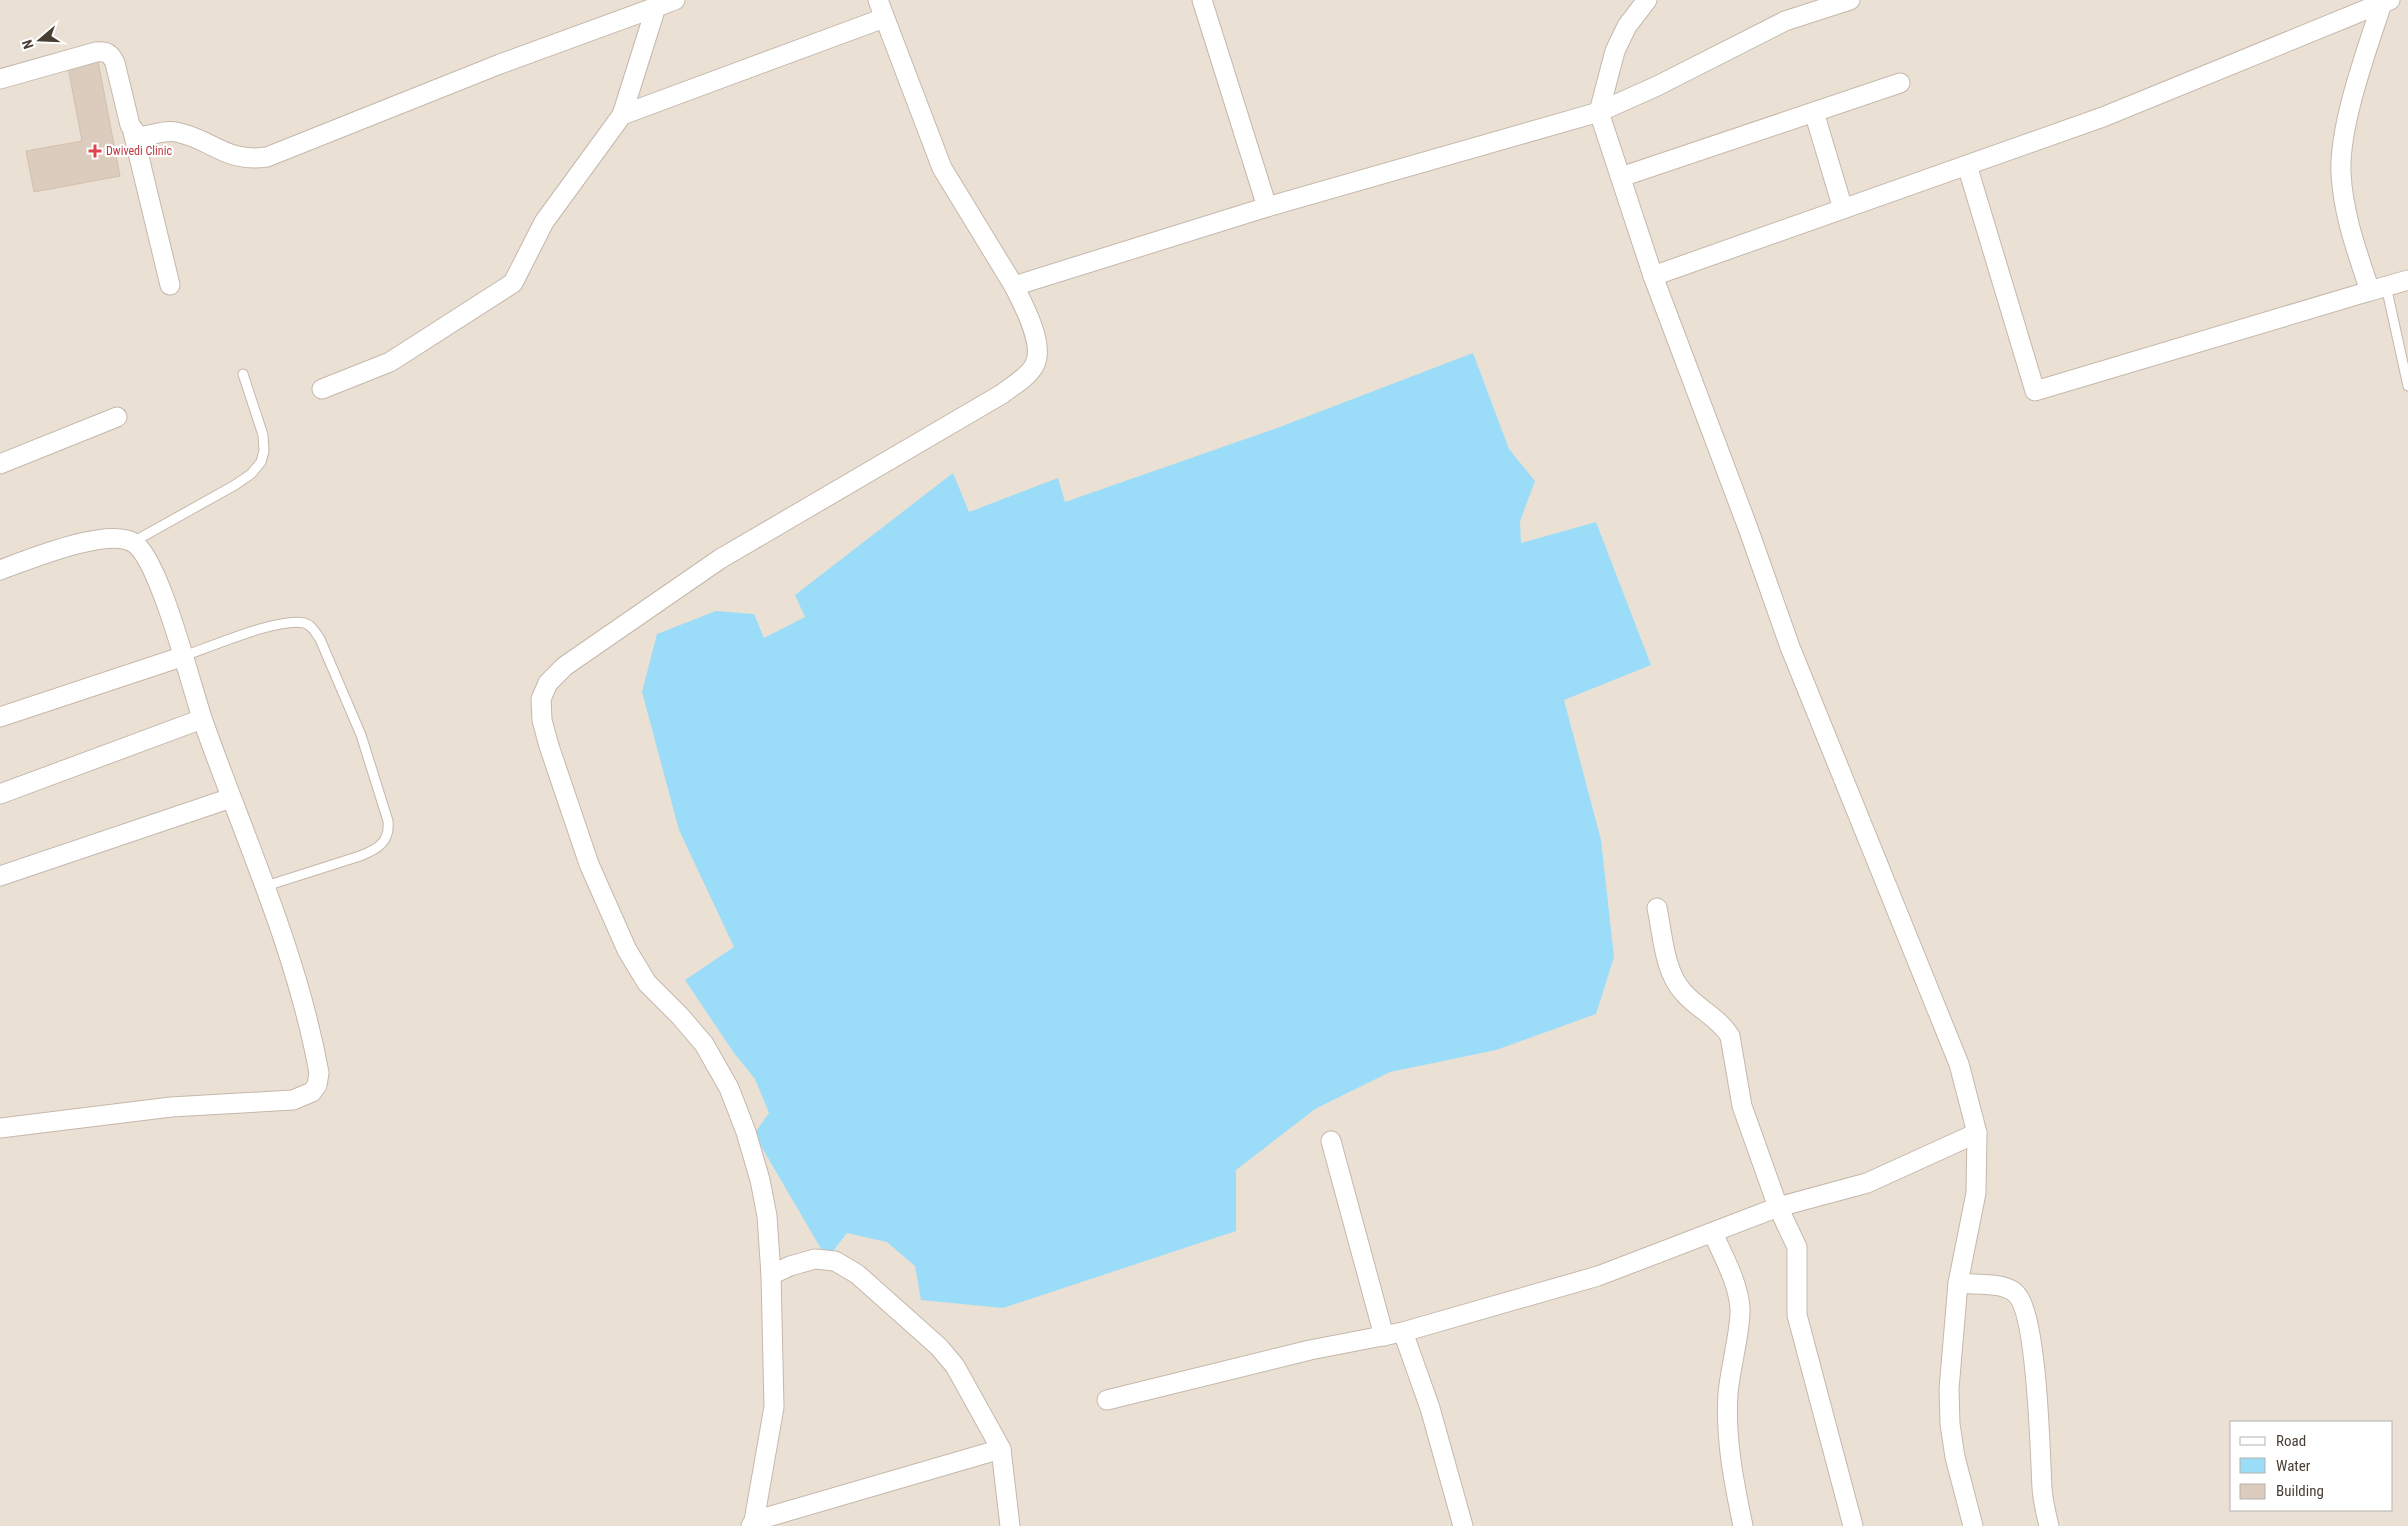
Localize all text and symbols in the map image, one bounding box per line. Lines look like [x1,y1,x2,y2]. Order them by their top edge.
north arrow [15,15,65,65]
text: N [19,38,37,51]
marker: Dwivedi Clinic [88,144,102,158]
place label: Dwivedi Clinic [106,144,172,158]
legend [2230,1421,2393,1511]
text: Road [2276,1432,2306,1450]
text: Water [2276,1457,2311,1475]
text: Building [2276,1482,2324,1500]

